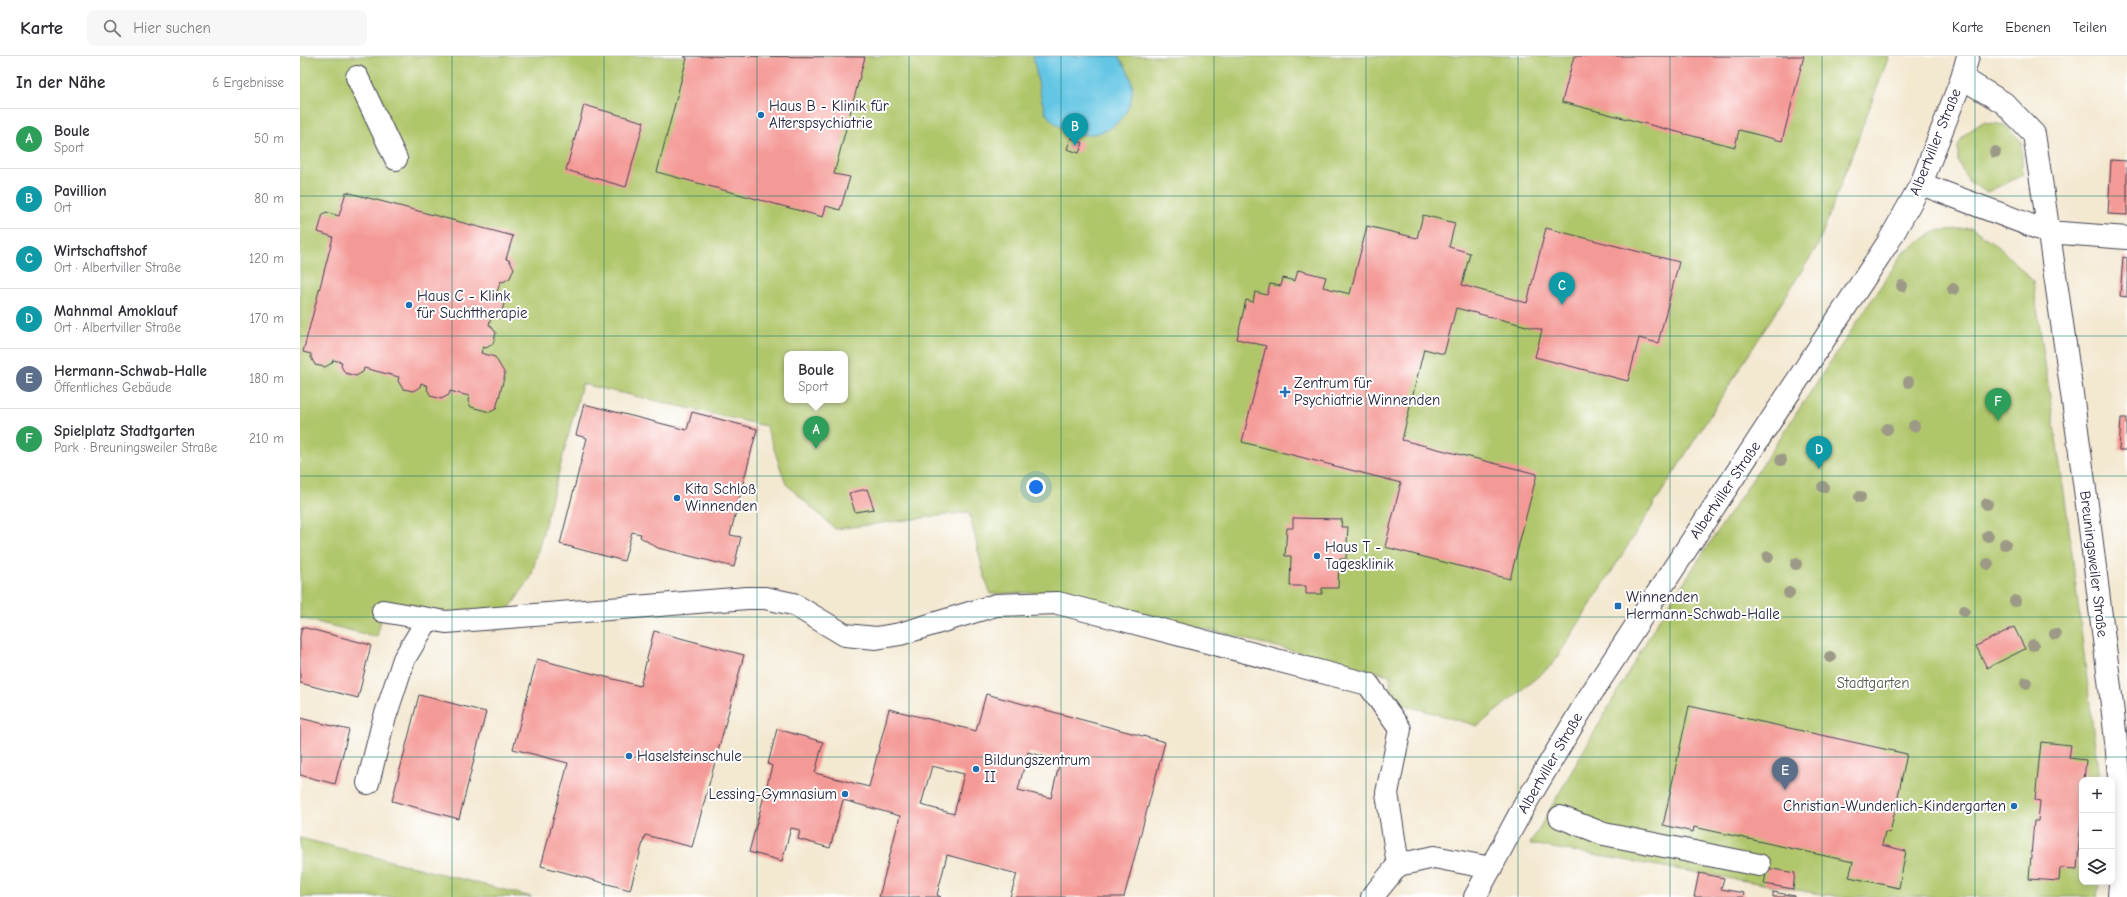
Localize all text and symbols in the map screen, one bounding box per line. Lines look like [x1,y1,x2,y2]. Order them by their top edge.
search box [87,10,367,46]
text: Karte [20,17,63,39]
icon: search [101,17,123,39]
text: Hier suchen [133,19,211,37]
text: Karte [1952,19,1983,36]
text: Ebenen [2005,19,2051,36]
text: Teilen [2073,19,2107,36]
text: In der Nähe [16,73,105,92]
text: 6 Ergebnisse [212,75,284,90]
street label: Albertviller Straße [1905,85,1965,198]
place label: Haus B - Klinik für Alterspsychiatrie [769,97,889,132]
marker: Haus B - Klinik für Alterspsychiatrie [756,110,766,120]
pin: B [1062,113,1088,146]
text: Boule [54,122,90,140]
text: A [25,131,33,146]
text: 50 m [254,131,284,146]
text: Sport [54,140,84,155]
text: Pavillion [54,182,107,200]
text: B [25,191,33,206]
text: 80 m [254,191,284,206]
text: Ort [54,200,71,215]
text: Wirtschaftshof [54,242,147,260]
text: C [25,251,33,266]
text: 120 m [249,251,284,266]
text: Ort · Albertviller Straße [54,260,181,275]
pin: C [1549,272,1575,305]
place label: Haus C - Klink für Suchttherapie [416,287,528,322]
marker: Haus C - Klink für Suchttherapie [404,300,414,310]
text: Mahnmal Amoklauf [54,302,177,320]
text: D [25,311,33,326]
text: 170 m [250,311,284,326]
text: Ort · Albertviller Straße [54,320,181,335]
popup [784,351,848,403]
text: Boule [798,361,834,379]
text: Hermann-Schwab-Halle [54,362,207,380]
text: E [25,371,33,386]
text: 180 m [249,371,284,386]
place label: Zentrum für Psychiatrie Winnenden [1294,374,1440,409]
text: Sport [798,379,828,394]
text: Öffentliches Gebäude [54,380,172,395]
marker: Zentrum für Psychiatrie Winnenden [1279,386,1291,398]
pin: F [1985,388,2011,421]
pin: A [803,416,829,449]
text: Spielplatz Stadtgarten [54,422,195,440]
text: F [25,431,33,446]
text: 210 m [249,431,284,446]
pin: D [1806,436,1832,469]
street label: Albertviller Straße [1686,437,1765,542]
text: Park · Breuningsweiler Straße [54,440,217,455]
your location [1026,477,1046,497]
place label: Kita Schloß Winnenden [685,480,758,515]
street label: Breuningsweiler Straße [2076,490,2112,639]
marker: Kita Schloß Winnenden [672,493,682,503]
place label: Haus T - Tagesklinik [1325,538,1395,573]
marker: Haus T - Tagesklinik [1312,551,1322,561]
place label: Winnenden Hermann-Schwab-Halle [1626,588,1780,623]
marker: Winnenden Hermann-Schwab-Halle [1613,601,1623,611]
park label: Stadtgarten [1837,674,1910,692]
street label: Albertviller Straße [1514,709,1587,817]
place label: Haselsteinschule [637,747,742,765]
marker: Haselsteinschule [624,751,634,761]
place label: Bildungszentrum II [984,751,1090,786]
pin: E [1772,757,1798,790]
marker: Bildungszentrum II [971,764,981,774]
map controls [2079,777,2115,885]
button: + [2079,777,2115,813]
place label: Lessing-Gymnasium [708,785,837,803]
marker: Lessing-Gymnasium [840,789,850,799]
place label: Christian-Wunderlich-Kindergarten [1783,797,2006,815]
marker: Christian-Wunderlich-Kindergarten [2009,801,2019,811]
button: − [2079,813,2115,849]
button: layers [2079,849,2115,885]

